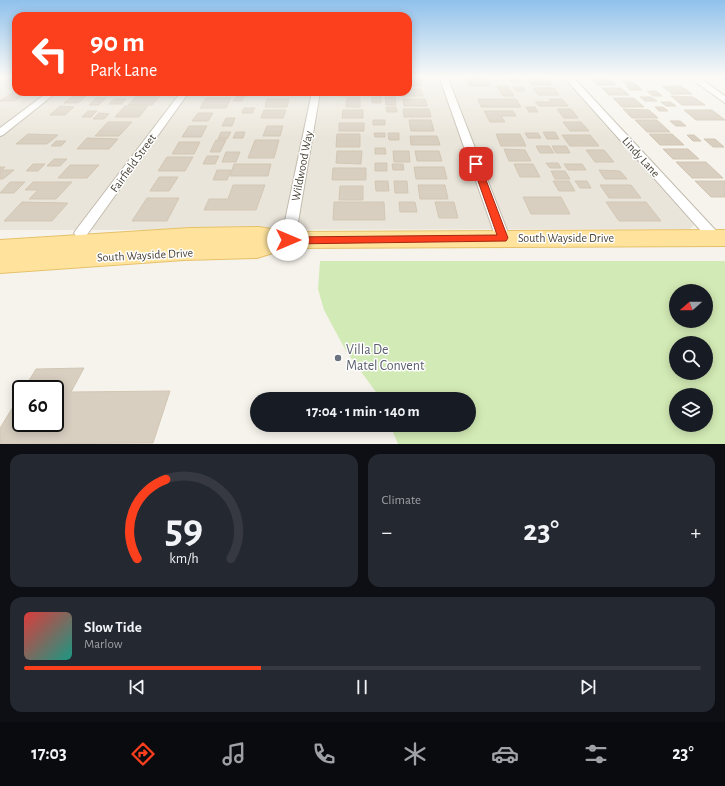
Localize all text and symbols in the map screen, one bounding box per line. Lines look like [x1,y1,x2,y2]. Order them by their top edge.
icon: left [24,28,76,80]
text: 90 m [90,29,145,57]
text: Park Lane [90,62,157,80]
street label: Wildwood Way [289,130,316,202]
street label: Fairfield Street [108,132,158,194]
street label: Lindy Lane [619,135,662,180]
pin [459,147,493,181]
icon: arrive [465,153,487,175]
position arrow [267,219,309,261]
street label: South Wayside Drive [518,232,614,245]
street label: South Wayside Drive [97,246,193,265]
north arrow [669,284,713,328]
map controls [669,284,713,432]
button: search [669,336,713,380]
place label: Villa De Matel Convent [346,343,425,373]
marker: Villa De Matel Convent [333,353,343,363]
speed limit sign: 60 [12,380,64,432]
button: layers [669,388,713,432]
text: 17:04 · 1 min · 140 m [306,404,420,419]
text: Climate [382,494,421,507]
text: 59 [165,508,203,549]
text: 23° [523,516,559,546]
text: − [382,521,392,543]
text: + [690,521,701,543]
text: km/h [169,551,198,565]
text: Slow Tide [84,620,142,635]
text: Marlow [84,638,122,651]
icon: previous [126,676,148,698]
icon: pause [351,676,373,698]
icon: next [577,676,599,698]
icon: directions [129,740,157,768]
icon: music [220,740,248,768]
icon: phone [310,740,338,768]
icon: climate [401,740,429,768]
icon: car [491,740,519,768]
icon: filters [582,740,610,768]
text: 17:03 [31,745,67,763]
text: 23° [672,745,694,763]

